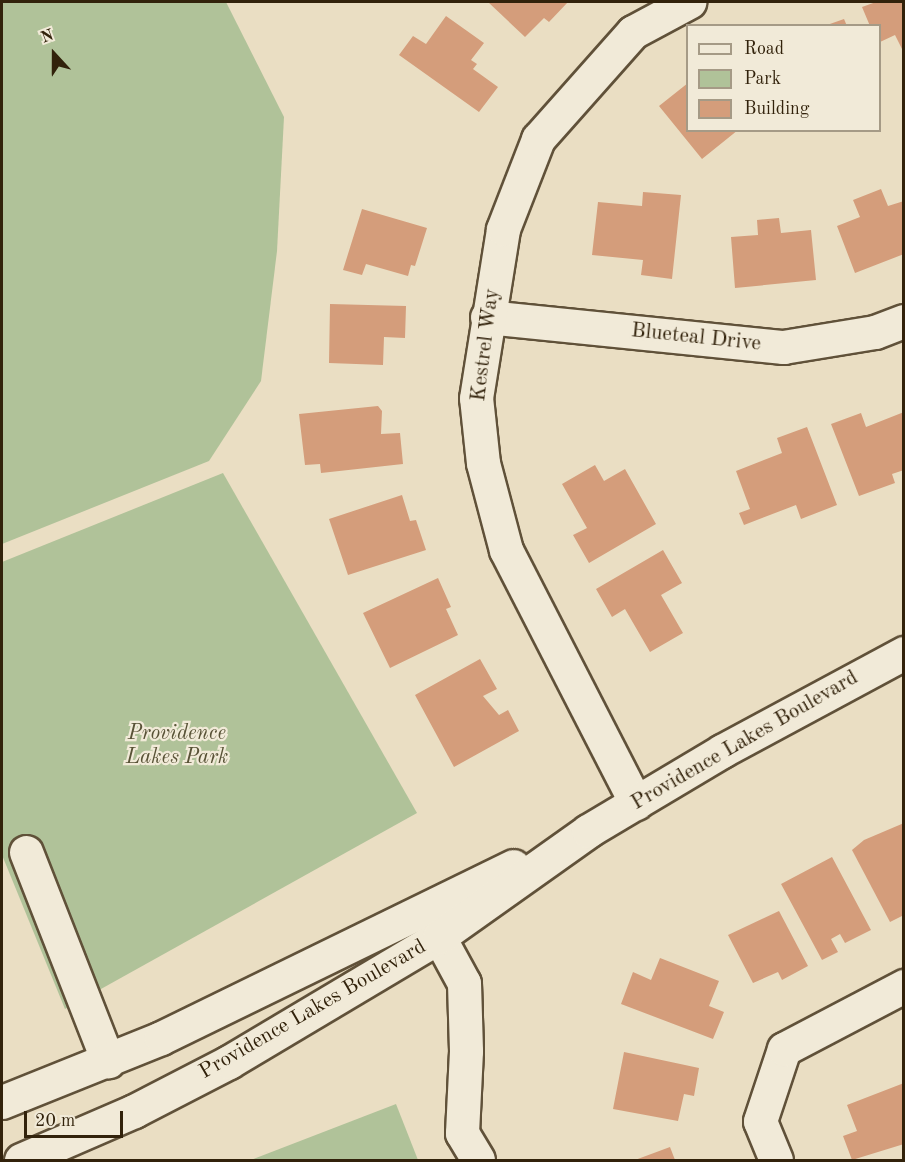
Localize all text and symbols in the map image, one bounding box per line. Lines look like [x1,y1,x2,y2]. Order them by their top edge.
north arrow [24,24,84,84]
legend [686,24,881,132]
text: N [39,28,56,47]
text: Road [744,40,784,58]
text: Park [744,70,781,88]
text: Building [744,100,809,118]
street label: Kestrel Way [467,287,505,403]
street label: Blueteal Drive [630,319,762,357]
street label: Providence Lakes Boulevard [627,666,863,816]
park label: Providence Lakes Park [126,721,228,771]
street label: Providence Lakes Boulevard [195,935,431,1085]
scale bar [27,1099,126,1137]
text: 20 m [35,1112,75,1130]

